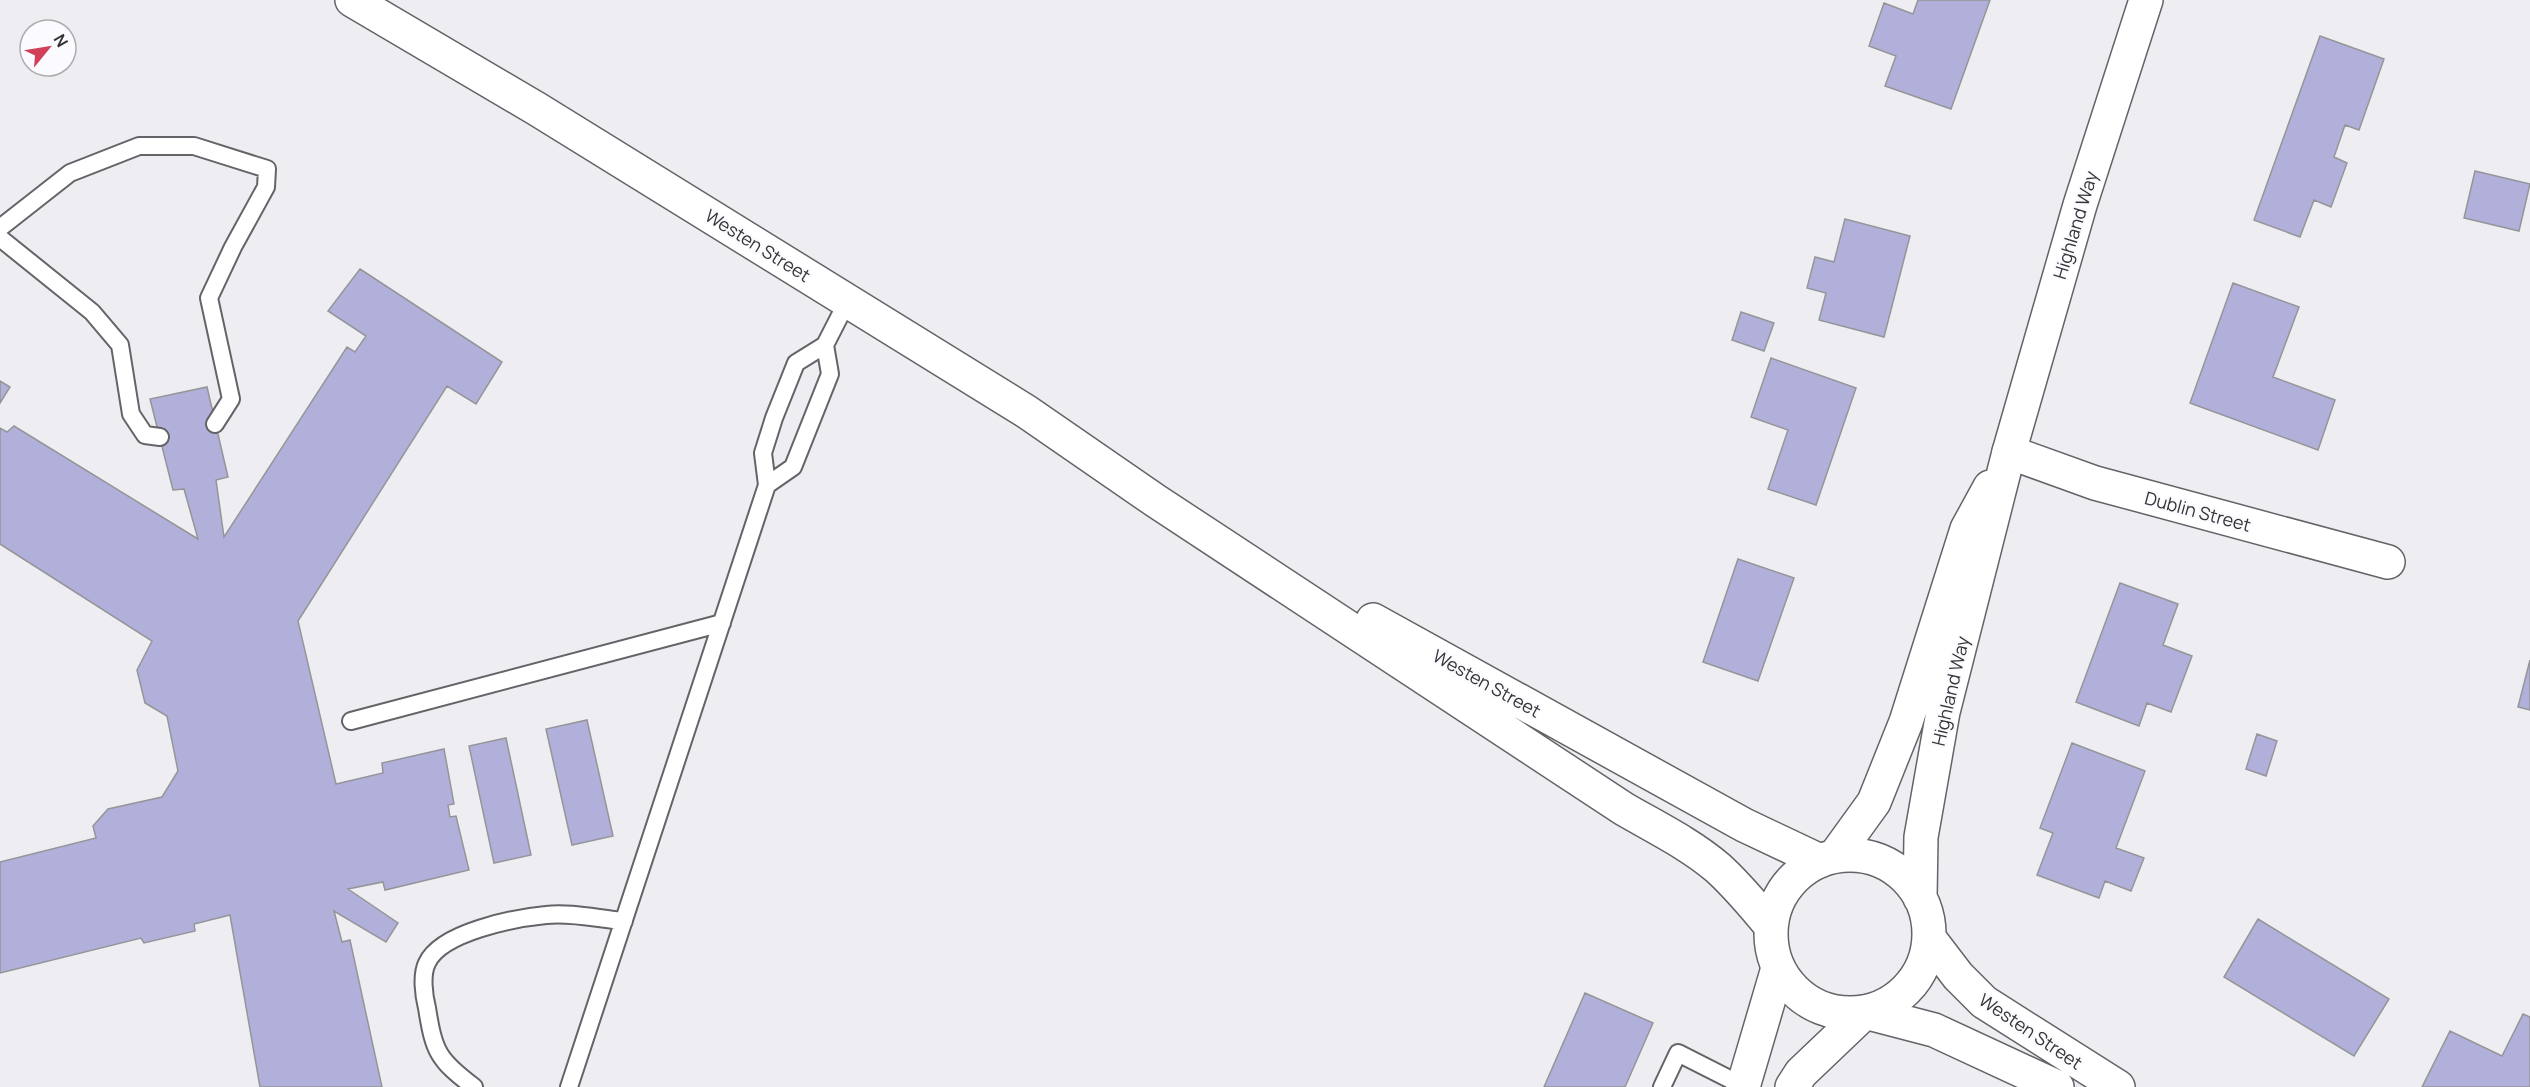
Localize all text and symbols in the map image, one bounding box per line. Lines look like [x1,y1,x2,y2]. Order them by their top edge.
north arrow [18,18,78,78]
text: N [49,30,73,51]
street label: Highland Way [2047,167,2103,282]
street label: Westen Street [701,203,815,287]
street label: Dublin Street [2142,485,2254,537]
street label: Highland Way [1926,633,1974,748]
street label: Westen Street [1429,643,1545,723]
street label: Westen Street [1975,987,2087,1075]

